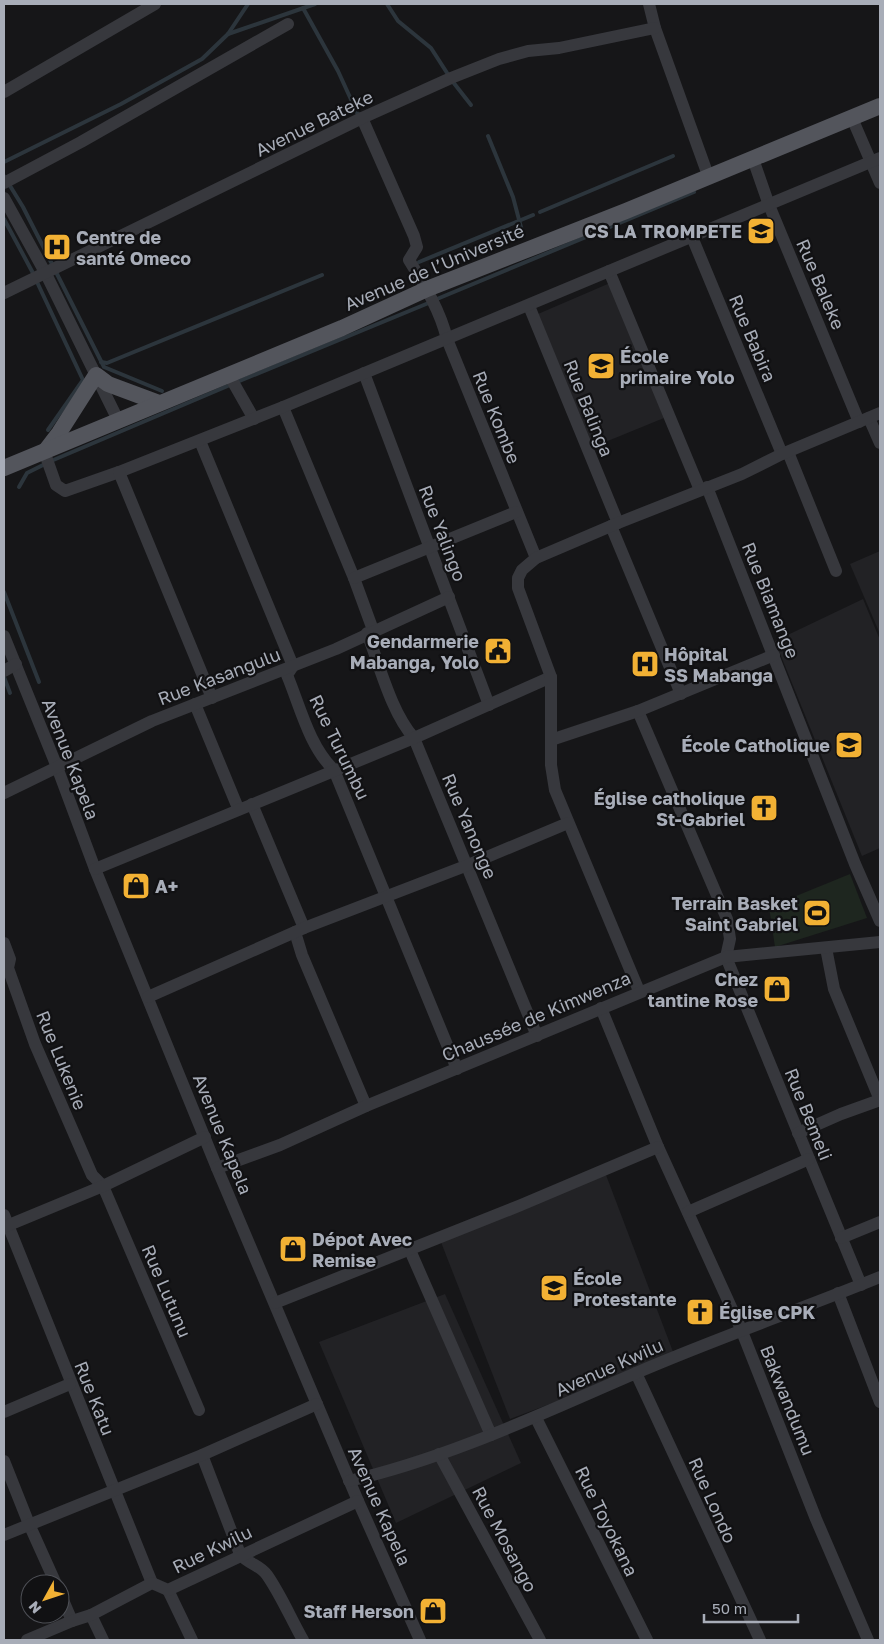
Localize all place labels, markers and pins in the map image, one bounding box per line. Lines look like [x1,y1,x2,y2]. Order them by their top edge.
school or university icon: CS LA TROMPETE [746,216,776,246]
place label: CS LA TROMPETE [584,220,742,242]
place label: Centre de santé Omeco [76,226,191,269]
hospital icon: Centre de santé Omeco [42,232,72,262]
place label: École primaire Yolo [620,345,735,388]
school or university icon: École primaire Yolo [586,351,616,381]
place label: Gendarmerie Mabanga, Yolo [350,630,479,673]
public building icon: Gendarmerie Mabanga, Yolo [483,636,513,666]
place label: Hôpital SS Mabanga [664,643,773,686]
hospital icon: Hôpital SS Mabanga [630,649,660,679]
school or university icon: École Catholique [834,730,864,760]
place label: École Catholique [681,734,830,756]
place label: Église catholique St-Gabriel [594,787,745,830]
church icon: Église catholique St-Gabriel [749,793,779,823]
shop icon: A+ [121,871,151,901]
place label: A+ [155,875,178,897]
place label: Terrain Basket Saint Gabriel [672,892,798,935]
sports icon: Terrain Basket Saint Gabriel [802,898,832,928]
place label: Chez tantine Rose [648,968,758,1011]
shop icon: Chez tantine Rose [762,974,792,1004]
place label: Dépot Avec Remise [312,1228,412,1271]
shop icon: Dépot Avec Remise [278,1234,308,1264]
place label: École Protestante [573,1267,677,1310]
school or university icon: École Protestante [539,1273,569,1303]
church icon: Église CPK [685,1297,715,1327]
place label: Église CPK [719,1301,815,1323]
shop icon: Staff Herson [418,1596,448,1626]
place label: Staff Herson [303,1600,414,1622]

